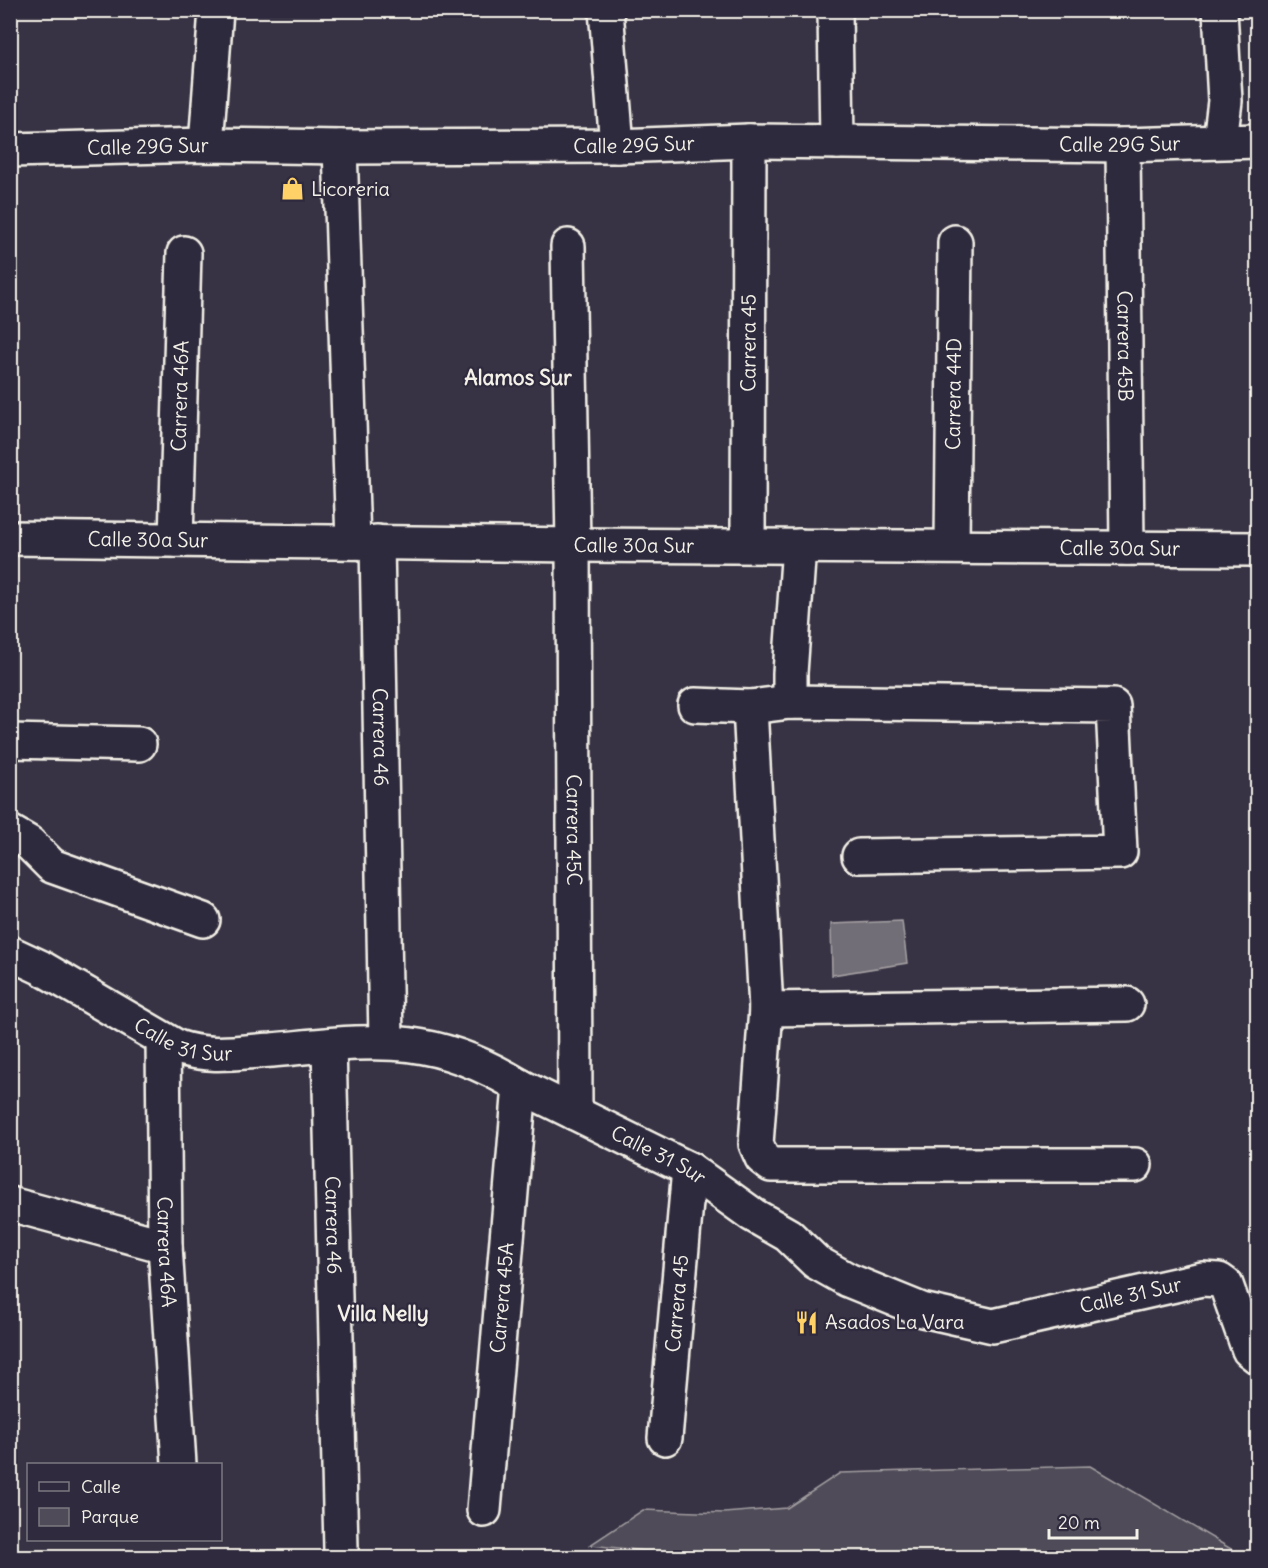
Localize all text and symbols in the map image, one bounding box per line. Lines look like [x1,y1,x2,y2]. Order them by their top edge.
street label: Calle 29G Sur [573,130,695,158]
street label: Calle 29G Sur [1059,130,1181,157]
street label: Calle 29G Sur [87,132,209,160]
shop icon: Licoreria [280,176,306,202]
place label: Licoreria [311,176,390,201]
street label: Carrera 45B [1112,290,1139,402]
street label: Carrera 45 [735,294,761,392]
street label: Carrera 44D [940,338,966,450]
street label: Carrera 46A [165,340,194,452]
district label: Alamos Sur [464,364,572,391]
street label: Calle 30a Sur [88,526,208,552]
street label: Calle 30a Sur [574,532,694,558]
street label: Calle 30a Sur [1060,535,1180,561]
street label: Carrera 46 [368,688,394,786]
street label: Carrera 45C [562,774,587,886]
street label: Calle 31 Sur [130,1012,233,1065]
street label: Calle 31 Sur [607,1120,711,1189]
street label: Carrera 46 [320,1176,347,1274]
street label: Carrera 46A [153,1196,182,1308]
street label: Carrera 45A [484,1241,519,1354]
street label: Carrera 45 [660,1254,693,1353]
street label: Calle 31 Sur [1077,1271,1184,1318]
district label: Villa Nelly [337,1300,429,1327]
restaurant icon: Asados La Vara [794,1309,820,1335]
place label: Asados La Vara [825,1309,965,1334]
legend [27,1463,222,1541]
text: Calle [81,1475,121,1498]
scale bar [1049,1502,1138,1540]
text: Parque [81,1505,139,1528]
text: 20 m [1058,1511,1100,1534]

